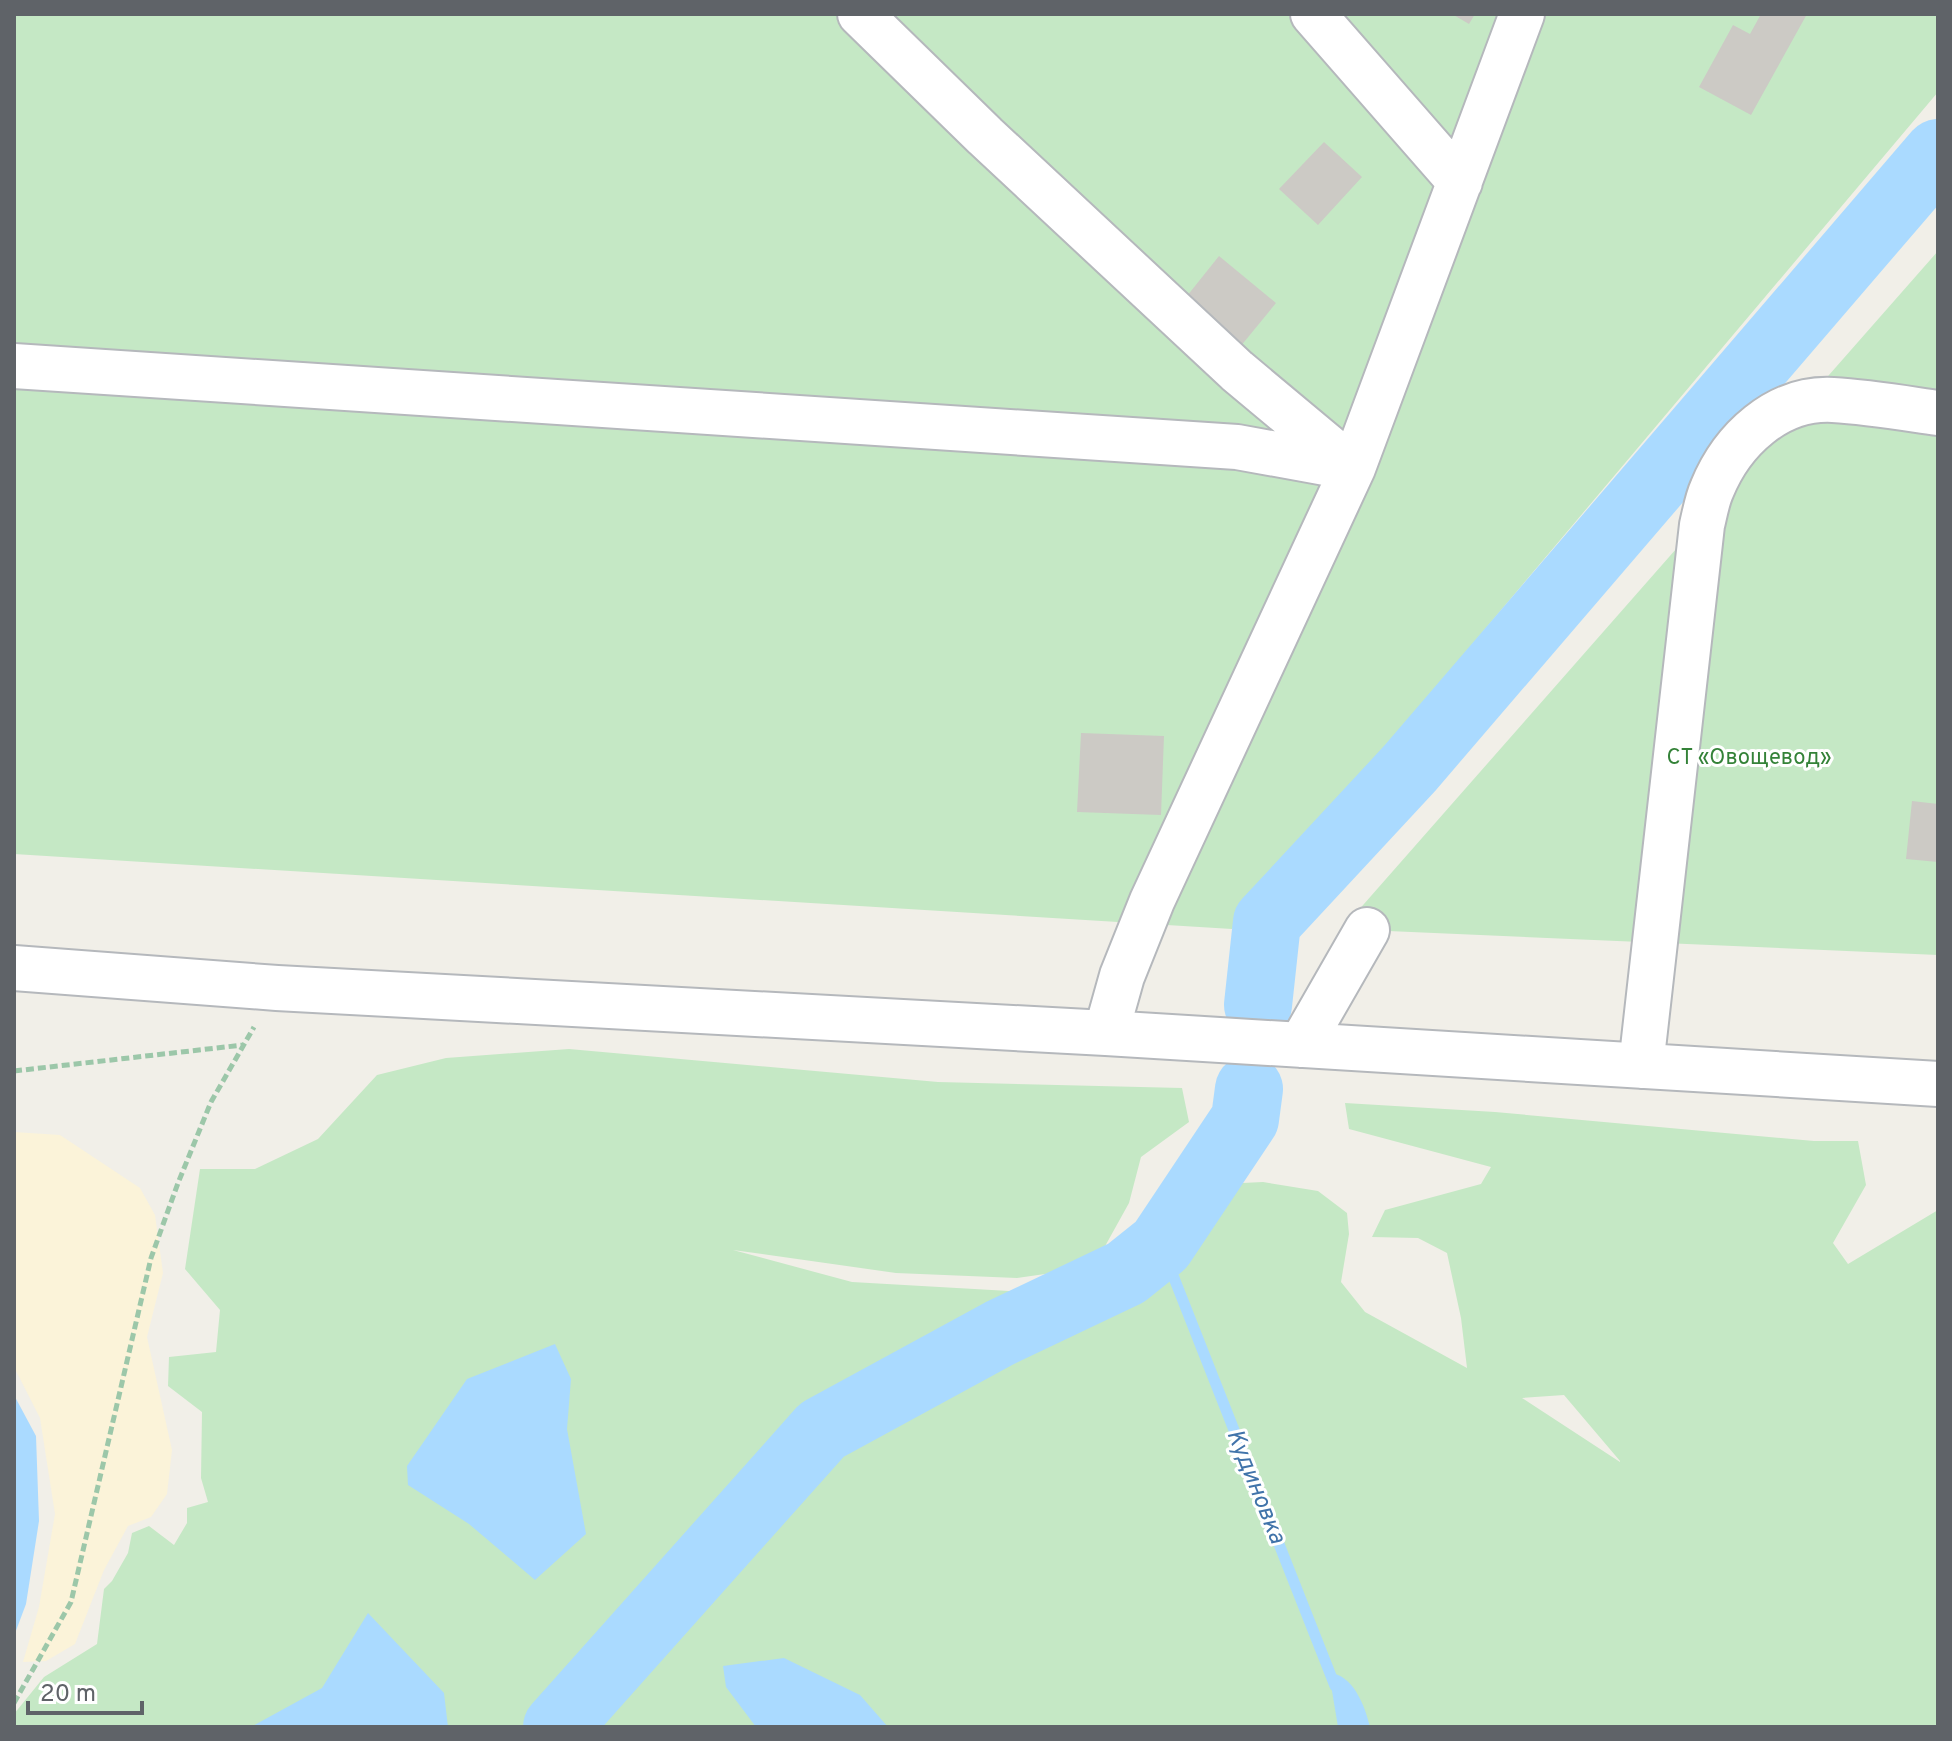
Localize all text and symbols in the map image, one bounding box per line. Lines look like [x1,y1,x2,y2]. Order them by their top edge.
park label: СТ «Овощевод» [1667,745,1831,772]
water label: Кудиновка [1219,1425,1292,1549]
scale bar [28,1665,142,1715]
text: 20 m [40,1680,96,1710]

